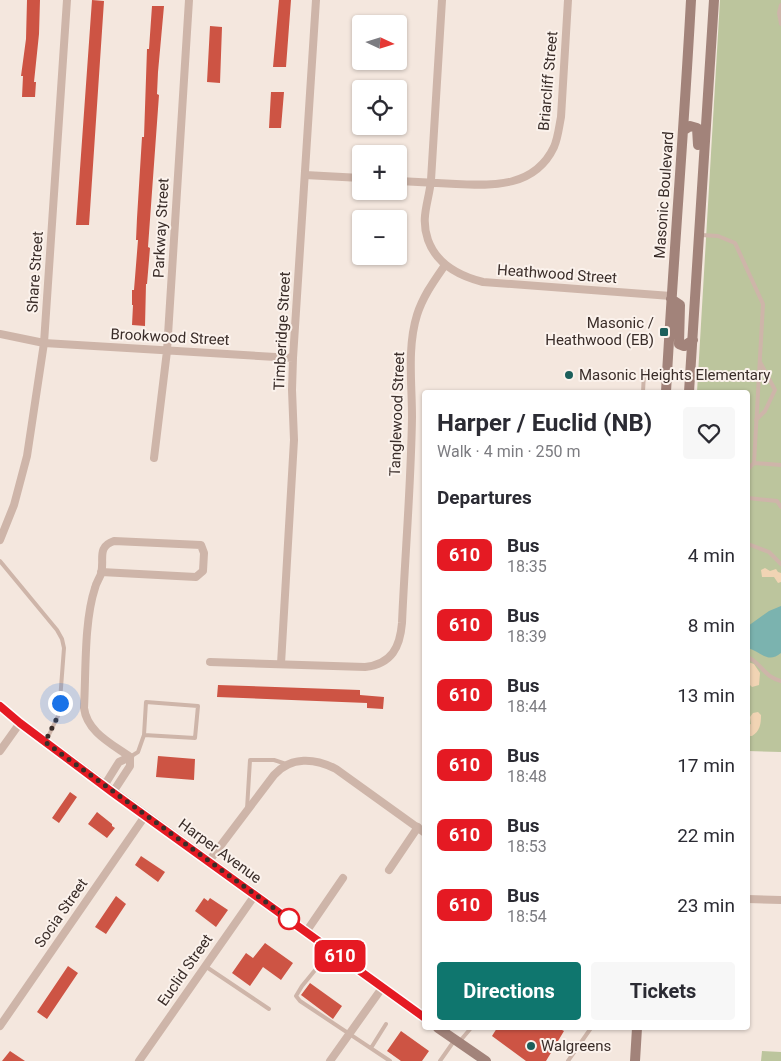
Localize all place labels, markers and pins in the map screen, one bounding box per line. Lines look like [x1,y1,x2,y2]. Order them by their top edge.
place label: Masonic / Heathwood (EB) [545,314,654,349]
marker: Masonic / Heathwood (EB) [658,326,670,338]
place label: Masonic Heights Elementary [579,366,770,384]
marker: Masonic Heights Elementary [563,369,575,381]
unlabelled marker [278,908,300,930]
place label: Walgreens [541,1037,611,1055]
marker: Walgreens [525,1040,537,1052]

